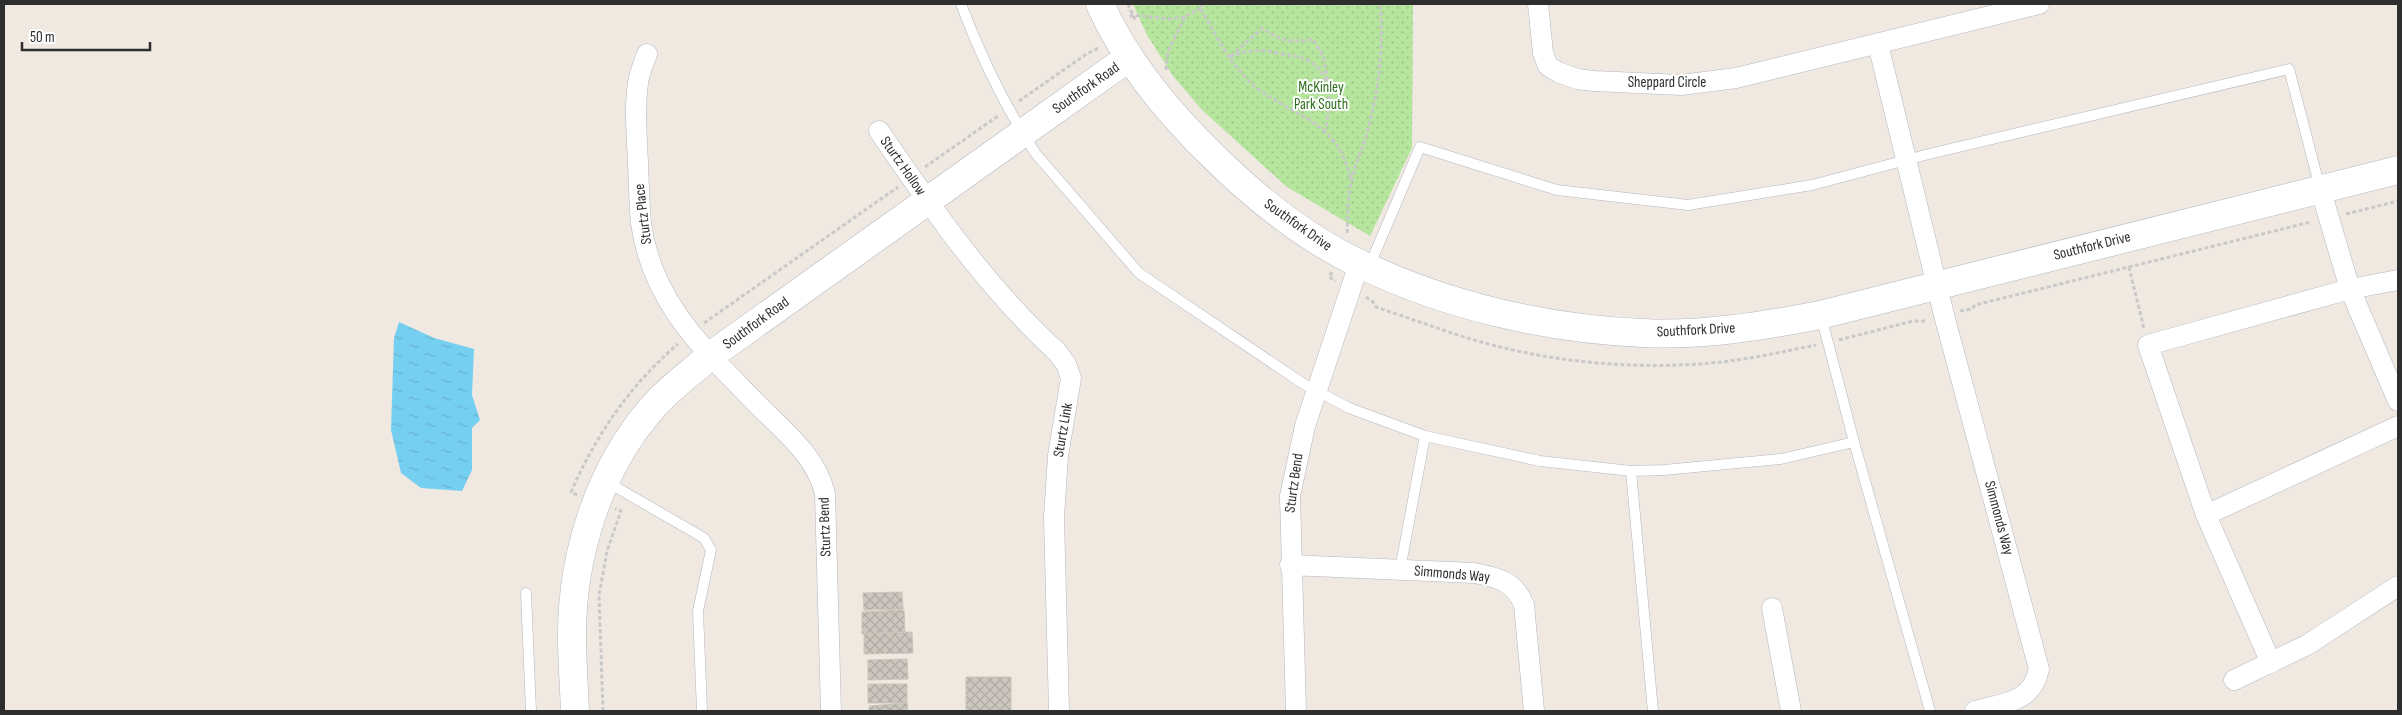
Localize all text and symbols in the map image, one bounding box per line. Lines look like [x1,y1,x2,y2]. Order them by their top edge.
scale bar [22,20,150,52]
text: 50 m [30,28,55,47]
street label: Southfork Road [1049,58,1123,118]
street label: Sheppard Circle [1628,73,1706,92]
park label: McKinley Park South [1294,78,1348,114]
street label: Sturtz Hollow [876,133,931,200]
street label: Sturtz Place [630,183,656,245]
street label: Southfork Drive [1260,195,1336,255]
street label: Southfork Drive [2051,227,2133,265]
street label: Southfork Road [719,293,793,353]
street label: Southfork Drive [1656,318,1736,342]
street label: Sturtz Link [1049,401,1077,459]
street label: Sturtz Bend [1280,452,1308,514]
street label: Simmonds Way [1980,479,2018,557]
street label: Sturtz Bend [814,497,836,557]
street label: Simmonds Way [1413,561,1491,587]

